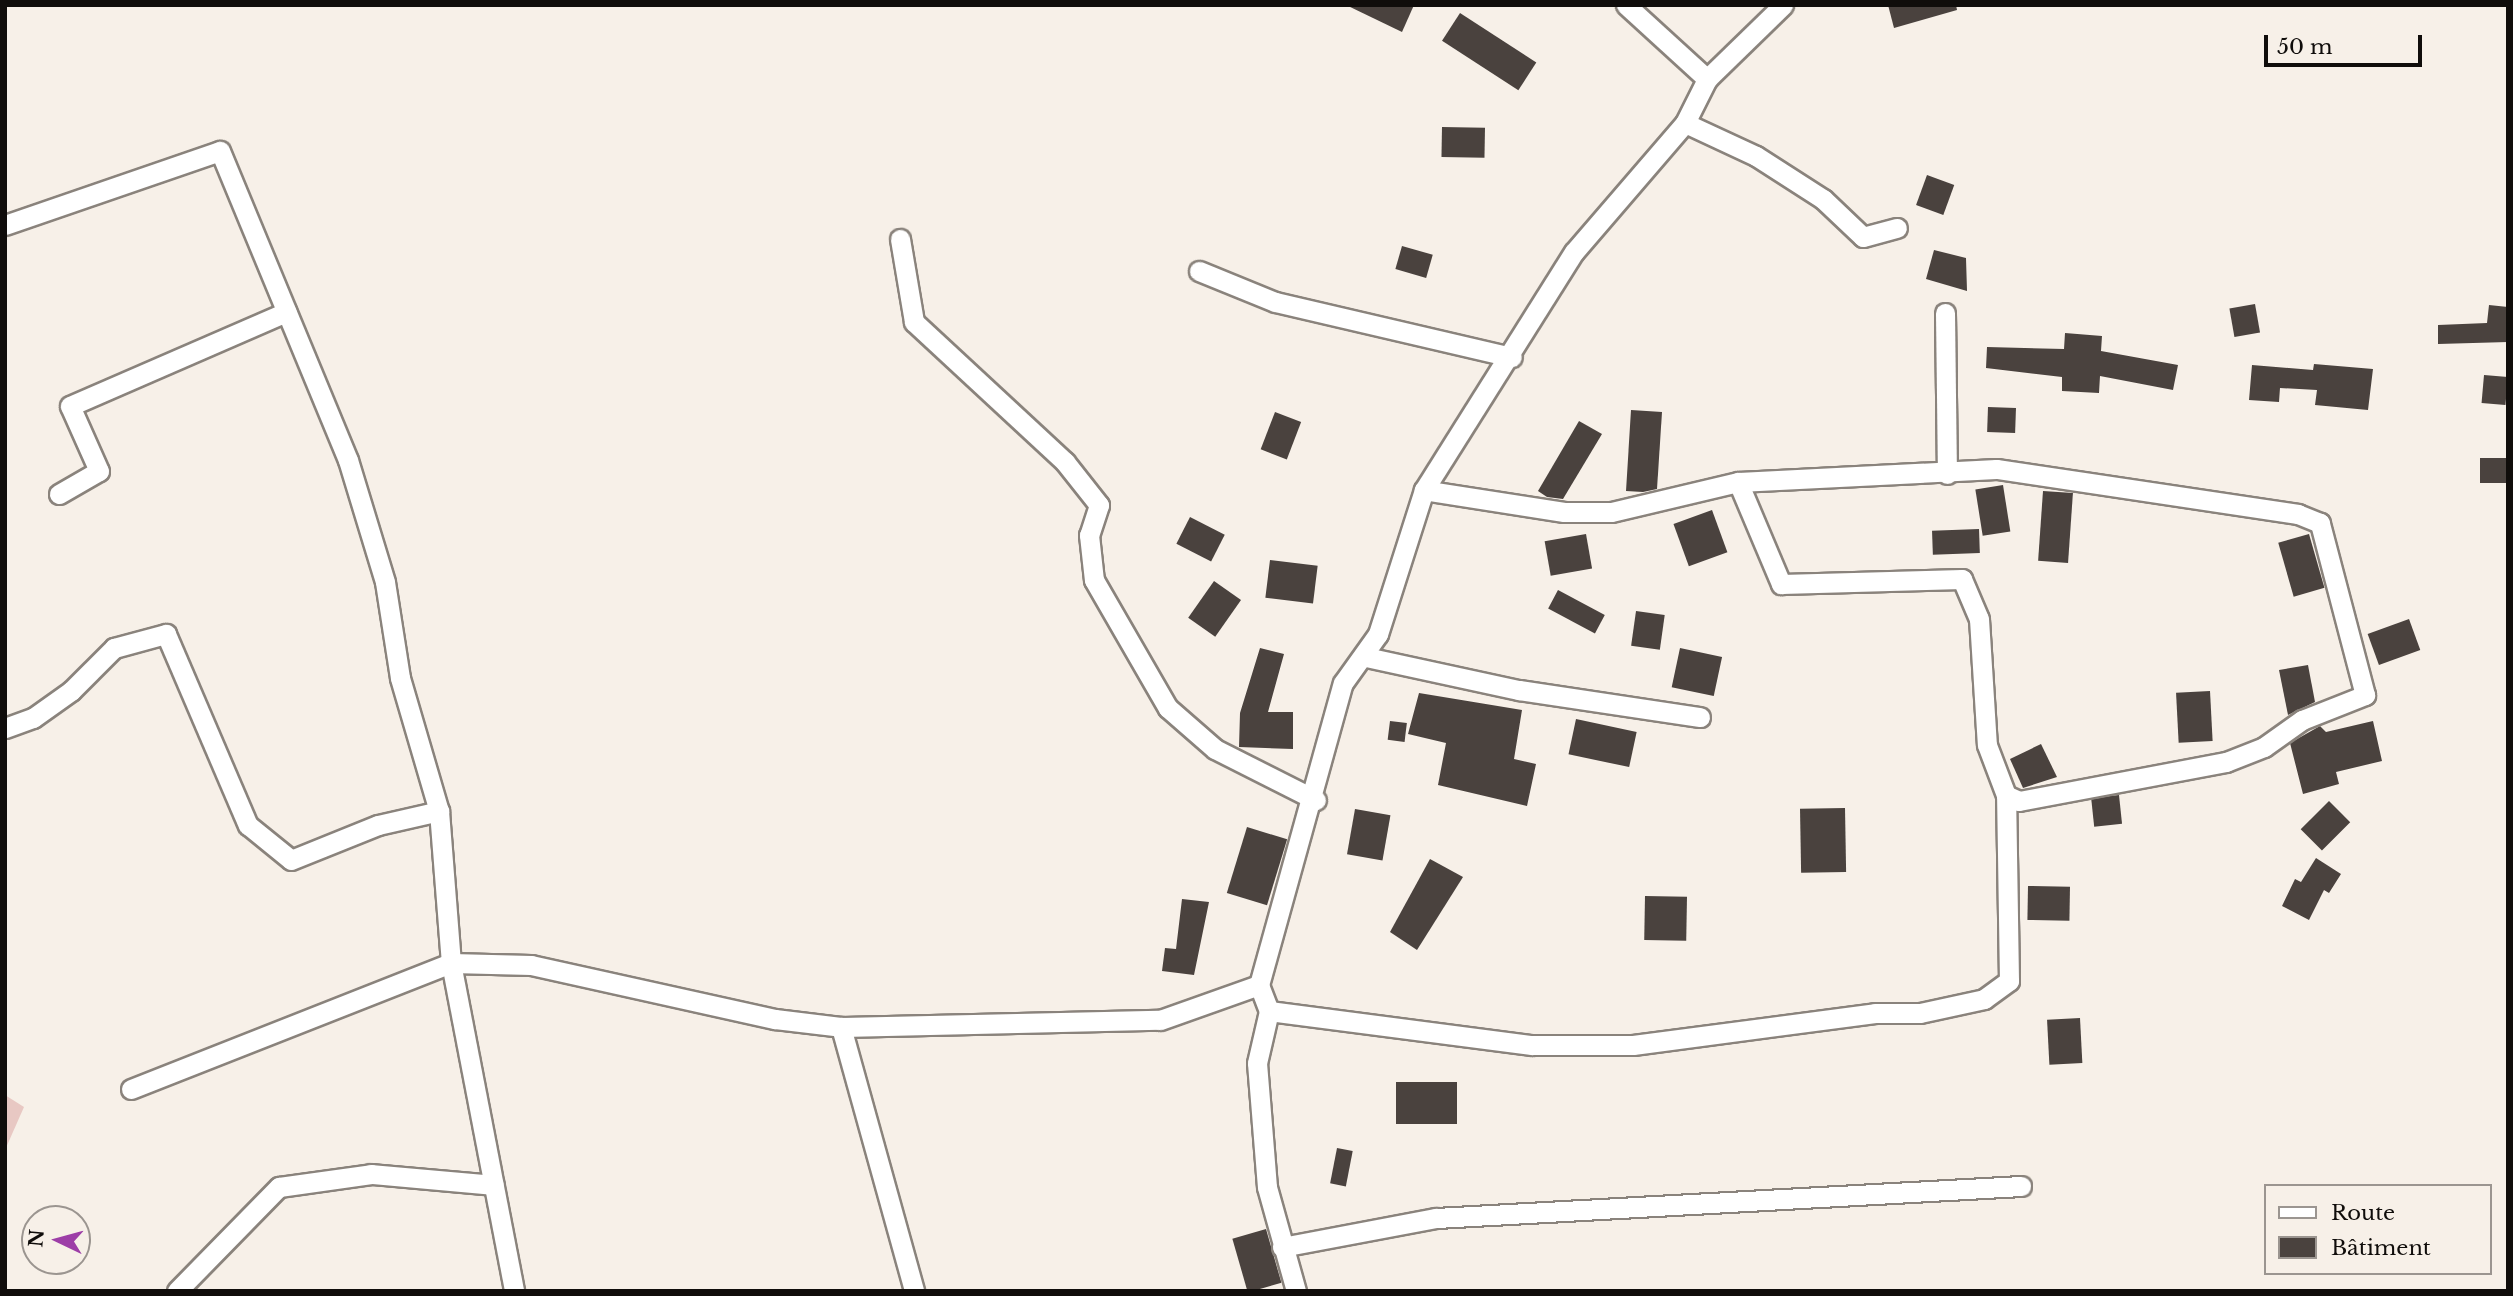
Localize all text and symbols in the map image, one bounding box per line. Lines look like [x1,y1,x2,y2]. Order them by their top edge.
scale bar [2268,21,2426,65]
text: 50 m [2277,34,2332,60]
legend [2264,1184,2492,1275]
text: Route [2331,1200,2395,1226]
north arrow [21,1205,91,1275]
text: N [24,1228,49,1248]
text: Bâtiment [2331,1235,2431,1261]

